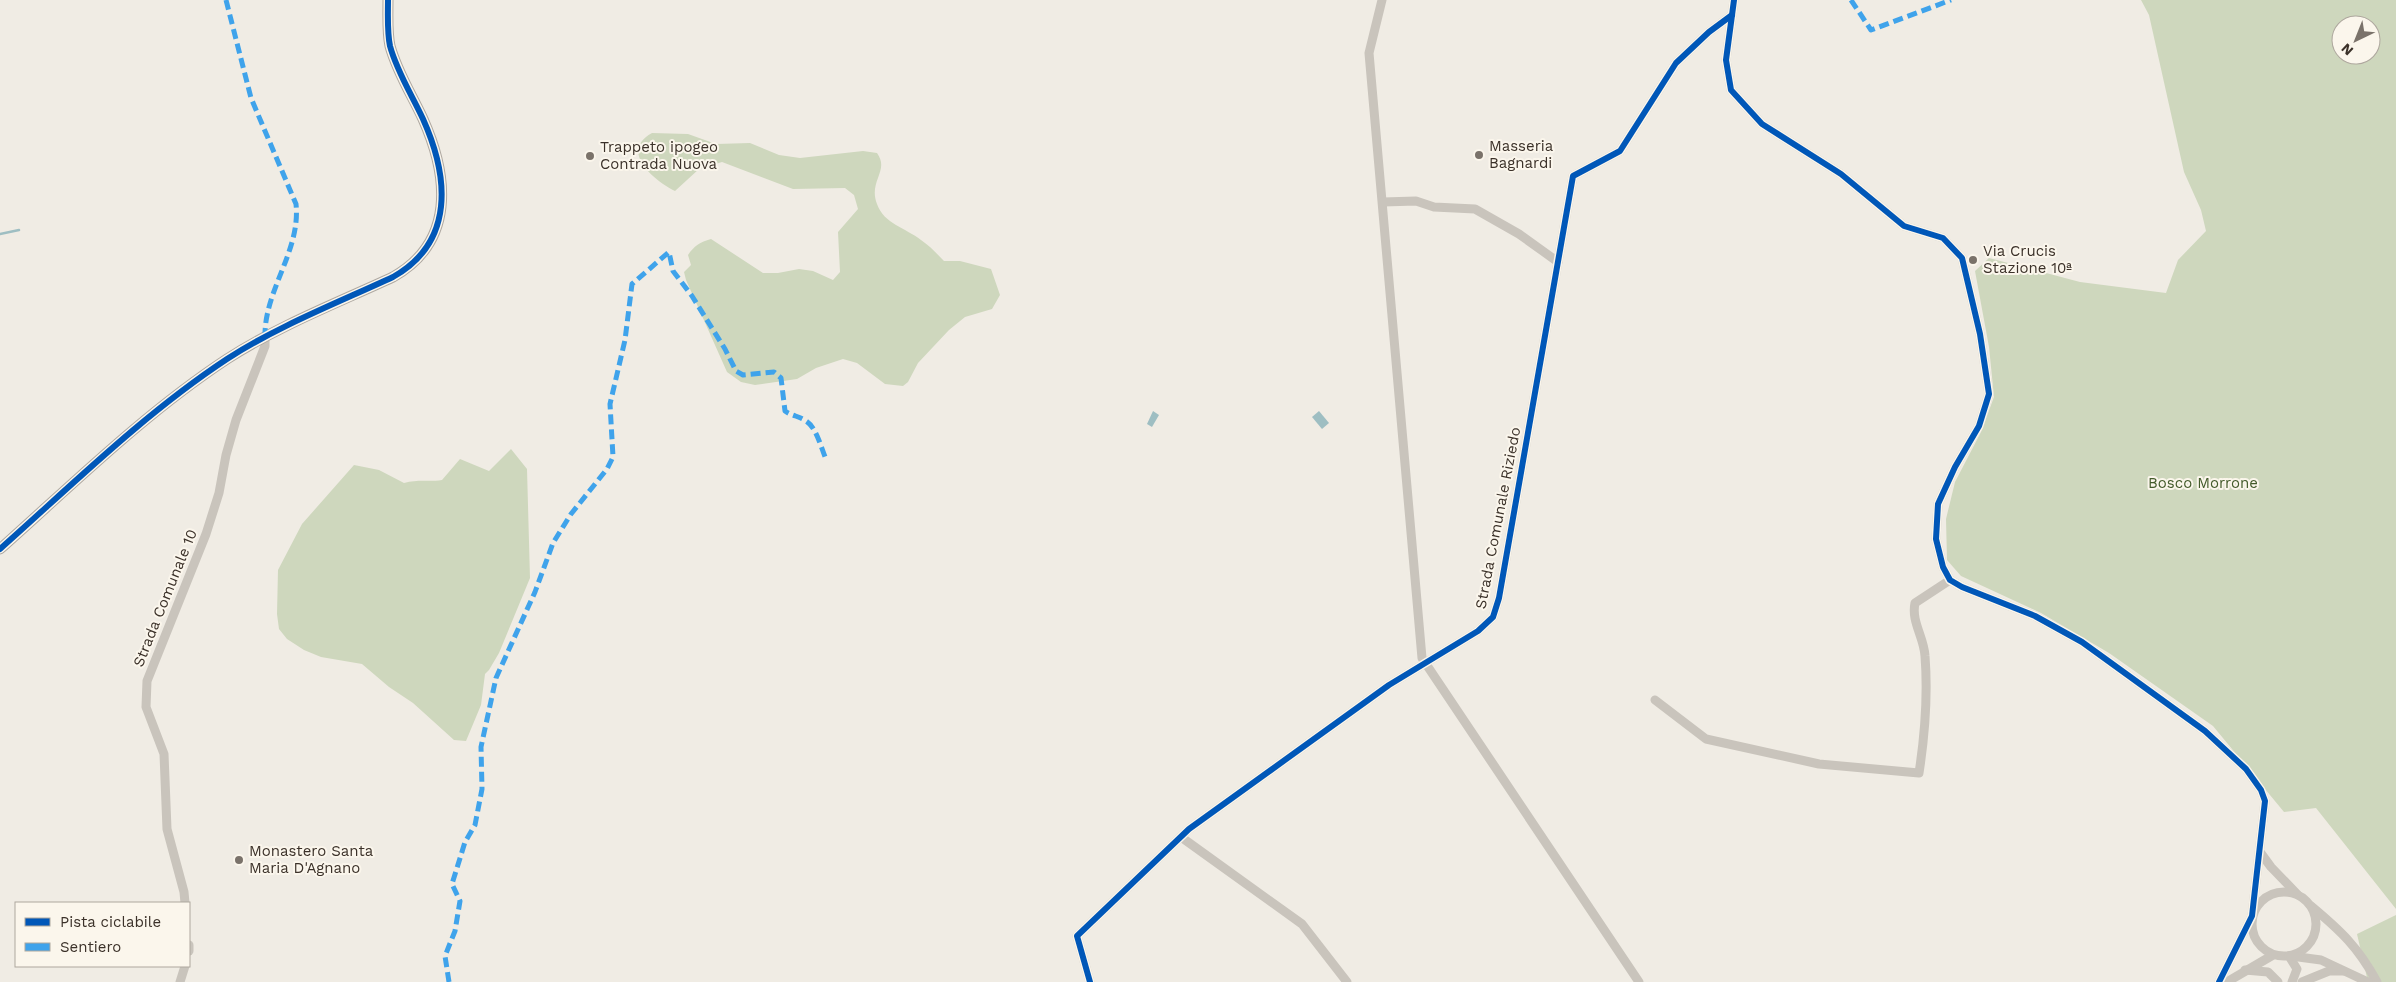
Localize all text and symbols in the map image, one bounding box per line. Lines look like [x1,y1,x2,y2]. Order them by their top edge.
north arrow [2331,15,2381,65]
text: N [2338,40,2356,59]
place label: Masseria Bagnardi [1489,137,1554,172]
place label: Trappeto ipogeo Contrada Nuova [600,138,718,173]
marker: Masseria Bagnardi [1473,149,1485,161]
marker: Trappeto ipogeo Contrada Nuova [584,150,596,162]
place label: Via Crucis Stazione 10ª [1983,242,2072,277]
marker: Via Crucis Stazione 10ª [1967,254,1979,266]
street label: Strada Comunale Riziedo [1472,426,1524,610]
park label: Bosco Morrone [2148,474,2258,492]
street label: Strada Comunale 10 [129,527,201,669]
place label: Monastero Santa Maria D'Agnano [249,842,374,877]
marker: Monastero Santa Maria D'Agnano [233,854,245,866]
legend [15,902,190,967]
text: Pista ciclabile [60,913,161,931]
text: Sentiero [60,938,121,956]

